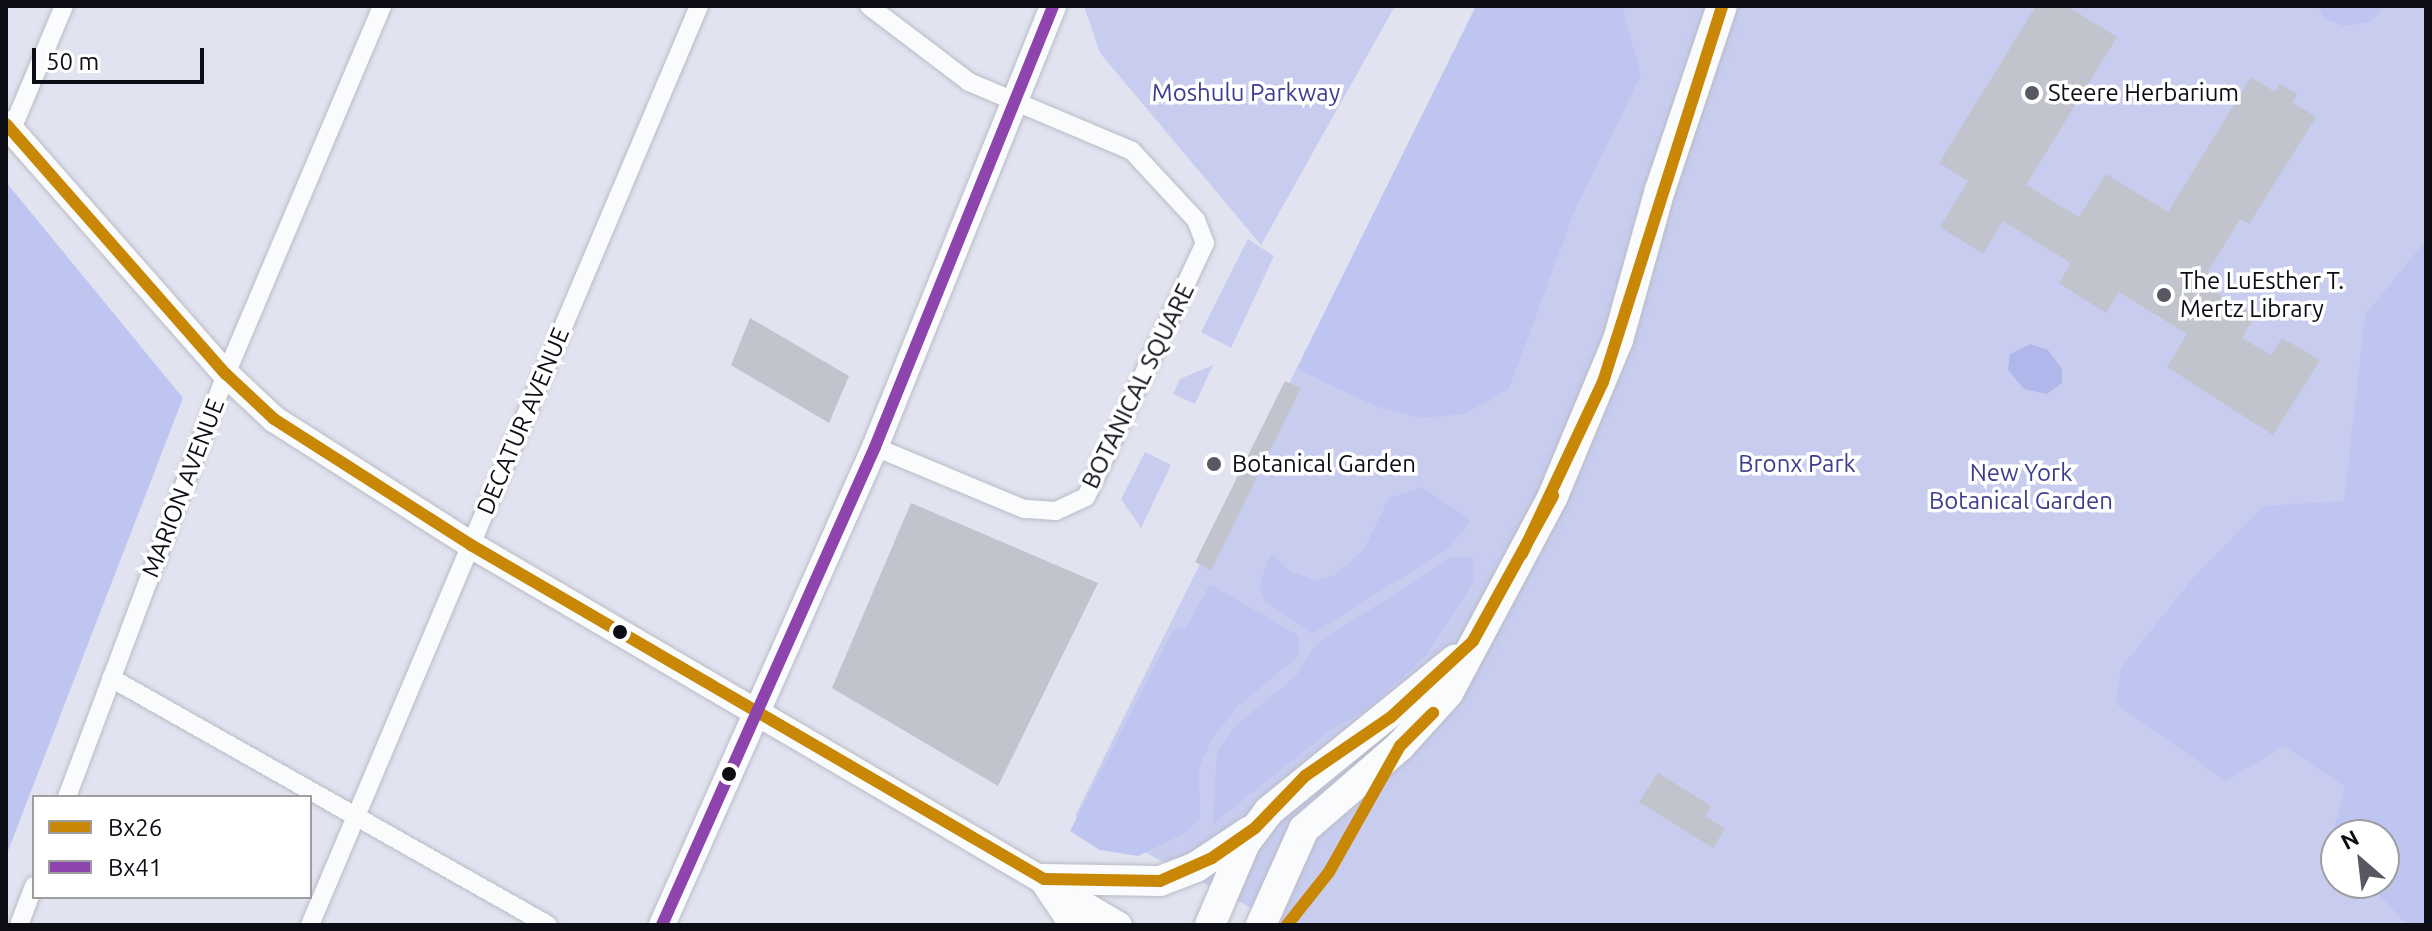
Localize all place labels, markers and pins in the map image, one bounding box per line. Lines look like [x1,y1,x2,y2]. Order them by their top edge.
place label: Steere Herbarium [2048,79,2239,107]
marker: Steere Herbarium [2023,84,2041,102]
place label: The LuEsther T. Mertz Library [2180,267,2344,323]
marker: The LuEsther T. Mertz Library [2155,286,2173,304]
place label: Botanical Garden [1232,450,1416,478]
marker: Botanical Garden [1203,453,1225,475]
unlabelled marker [612,624,628,640]
unlabelled marker [721,766,737,782]

